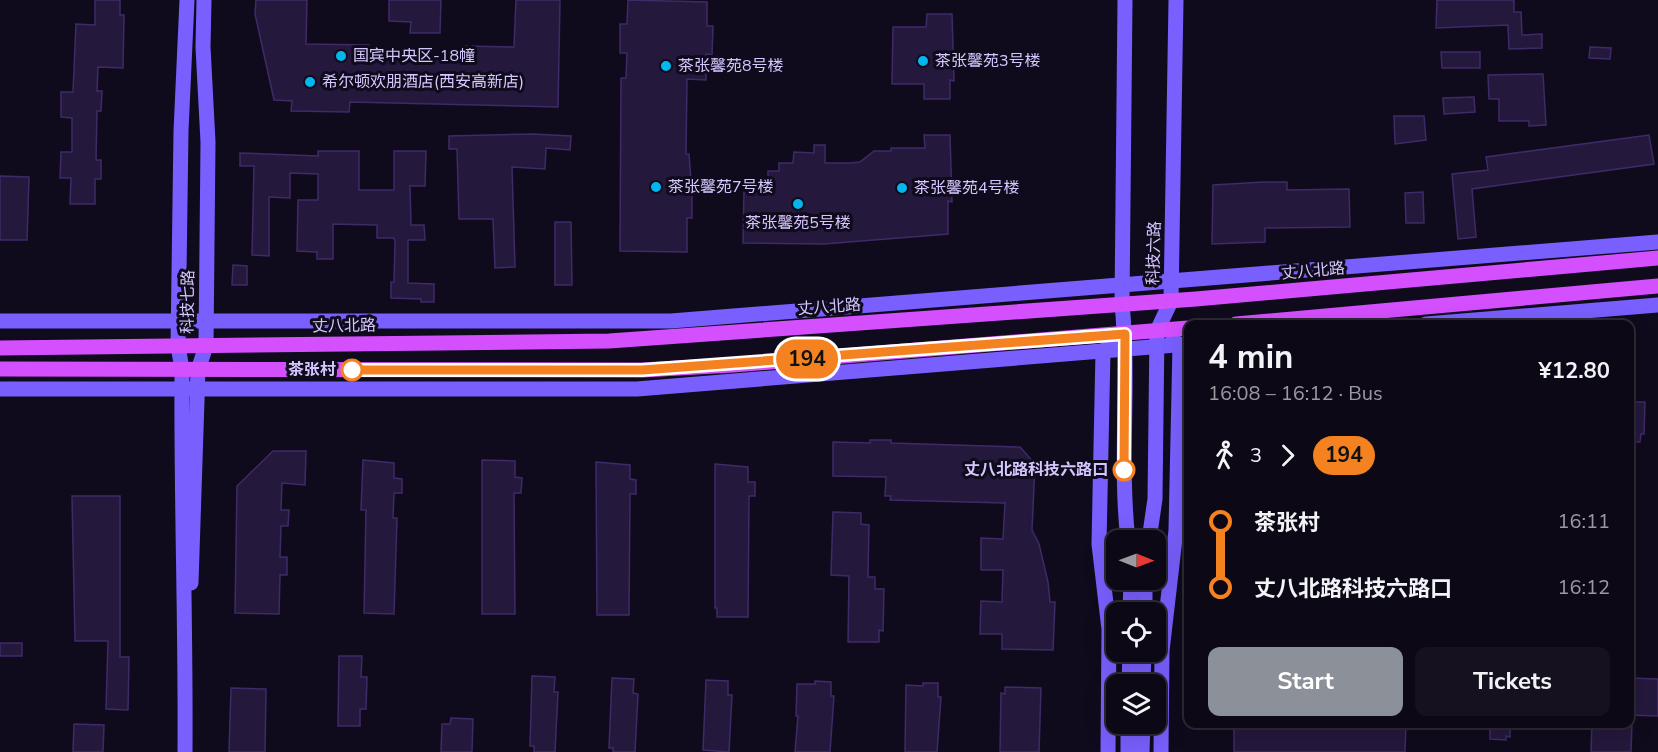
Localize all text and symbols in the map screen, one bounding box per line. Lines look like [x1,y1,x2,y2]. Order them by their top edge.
place label: 国宾中央区-18幢 [353,45,475,67]
marker: 国宾中央区-18幢 [334,49,348,63]
place label: 茶张馨苑3号楼 [935,50,1041,72]
marker: 茶张馨苑3号楼 [916,54,930,68]
place label: 茶张馨苑8号楼 [678,55,784,77]
marker: 茶张馨苑8号楼 [659,59,673,73]
place label: 希尔顿欢朋酒店(西安高新店) [322,71,524,93]
marker: 希尔顿欢朋酒店(西安高新店) [303,75,317,89]
place label: 茶张馨苑7号楼 [668,176,774,198]
place label: 茶张馨苑4号楼 [914,177,1020,199]
marker: 茶张馨苑7号楼 [649,180,663,194]
marker: 茶张馨苑4号楼 [895,181,909,195]
marker: 茶张馨苑5号楼 [791,197,805,211]
place label: 茶张馨苑5号楼 [745,212,851,234]
street label: 科技六路 [1142,221,1166,285]
street label: 丈八北路 [1280,257,1346,285]
street label: 科技七路 [176,270,200,334]
street label: 丈八北路 [796,294,862,320]
street label: 丈八北路 [312,314,376,338]
text: 4 min [1208,335,1293,380]
line badge: 194 [772,340,842,378]
text: 194 [788,345,826,373]
text: ¥12.80 [1539,356,1610,386]
place label: 茶张村 [288,359,336,381]
marker: 茶张村 [341,359,363,381]
text: 16:08 – 16:12 · Bus [1208,380,1383,407]
icon: walk [1208,439,1241,472]
icon: forward [1271,439,1304,472]
text: 194 [1325,441,1363,469]
text: 3 [1250,442,1262,469]
place label: 丈八北路科技六路口 [964,459,1108,481]
marker: 丈八北路科技六路口 [1113,459,1135,481]
text: 茶张村 [1254,508,1320,538]
text: 16:11 [1557,508,1610,535]
north arrow [1106,530,1166,590]
map controls [1106,530,1166,734]
text: 丈八北路科技六路口 [1254,574,1452,604]
text: 16:12 [1557,574,1610,601]
button: locate [1106,602,1166,662]
button: Start [1208,647,1403,716]
button: Tickets [1415,647,1610,716]
button: layers [1106,674,1166,734]

